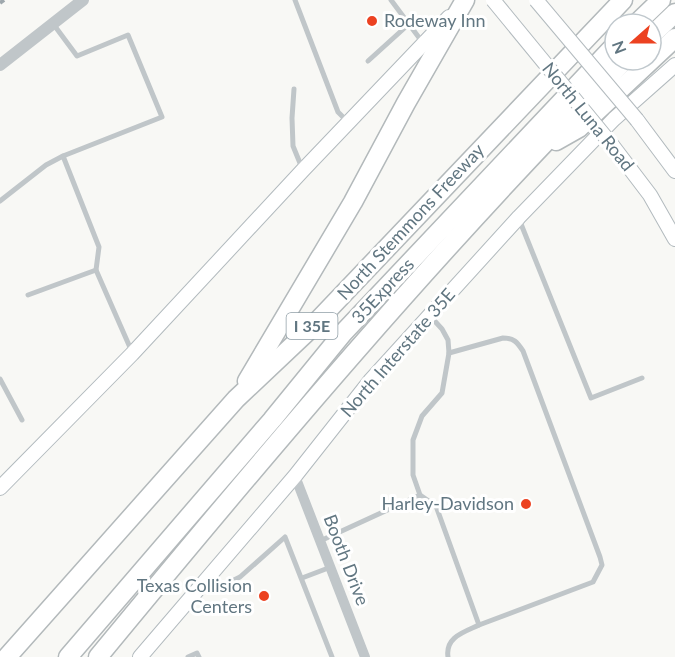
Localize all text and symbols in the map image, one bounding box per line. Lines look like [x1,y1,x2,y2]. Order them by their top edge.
place label: Rodeway Inn [384,9,486,31]
north arrow [603,12,663,72]
marker: Rodeway Inn [365,14,379,28]
text: N [607,38,630,57]
street label: North Luna Road [538,58,639,175]
street label: North Stemmons Freeway [332,138,489,304]
street label: 35Express [346,253,418,328]
street label: North Interstate 35E [335,283,459,421]
road number: I 35E [286,313,338,339]
place label: Harley-Davidson [382,492,514,514]
marker: Harley-Davidson [519,497,533,511]
street label: Booth Drive [320,511,374,608]
place label: Texas Collision Centers [137,574,252,617]
marker: Texas Collision Centers [257,589,271,603]

